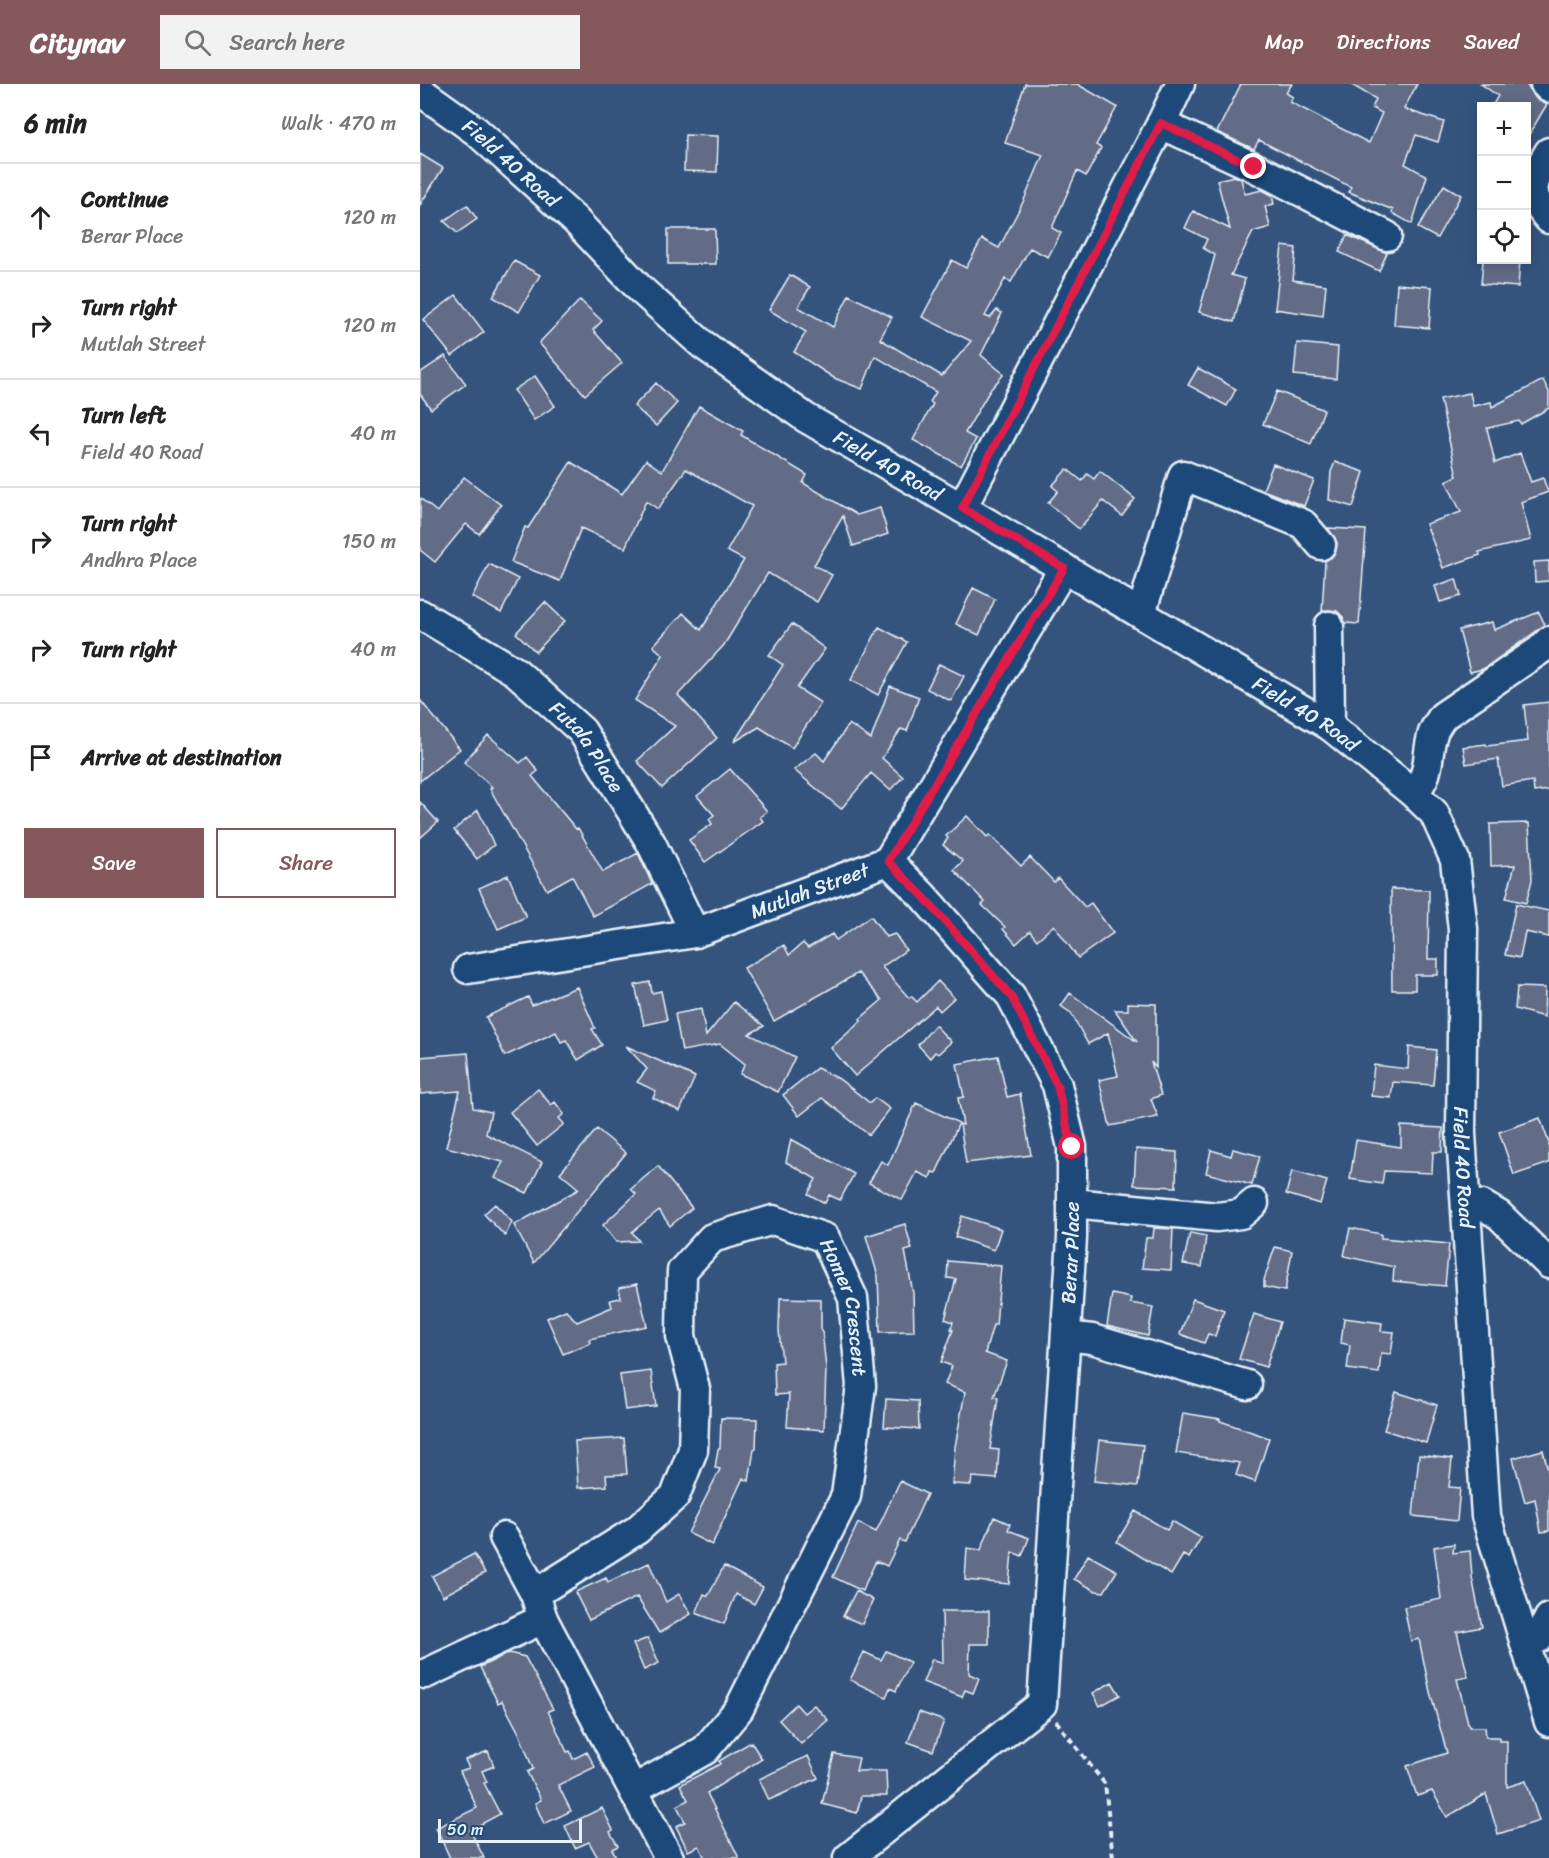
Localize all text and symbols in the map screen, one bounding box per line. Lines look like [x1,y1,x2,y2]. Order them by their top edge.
search box [160,15,580,69]
text: Citynav [30,18,124,67]
text: Search here [229,23,345,62]
text: Map [1265,23,1303,61]
text: Directions [1336,23,1431,61]
text: Saved [1464,23,1519,61]
icon: search [181,26,214,59]
text: 6 min [24,100,87,146]
map controls [1477,102,1531,264]
button: + [1477,102,1531,156]
text: Walk · 470 m [281,106,396,141]
street label: Field 40 Road [455,109,569,217]
route end [1240,153,1266,179]
button: − [1477,156,1531,210]
text: Continue [81,180,169,219]
text: 120 m [343,200,396,235]
icon: ahead [24,201,57,234]
button: locate [1477,210,1531,264]
text: Berar Place [81,219,183,254]
text: Turn right [81,288,176,327]
text: 120 m [343,308,396,343]
icon: right [24,309,57,342]
text: Mutlah Street [81,327,206,362]
text: Turn left [81,396,166,435]
text: 40 m [350,416,396,451]
icon: left [24,417,57,450]
street label: Field 40 Road [826,420,950,512]
text: Field 40 Road [81,435,202,470]
text: Turn right [81,504,176,543]
text: 150 m [342,524,396,559]
icon: right [24,525,57,558]
text: Andhra Place [81,543,197,578]
text: Turn right [81,630,176,669]
text: 40 m [350,632,396,667]
icon: right [24,633,57,666]
street label: Field 40 Road [1245,667,1368,762]
street label: Futala Place [541,692,633,800]
text: Arrive at destination [81,738,282,777]
icon: arrive [24,741,57,774]
button: Save [24,828,204,898]
button: Share [216,828,396,898]
street label: Mutlah Street [745,852,875,929]
street label: Field 40 Road [1443,1106,1484,1230]
route start [1058,1133,1084,1159]
street label: Berar Place [1051,1201,1090,1305]
street label: Homer Crescent [809,1232,877,1378]
text: 50 m [447,1815,483,1844]
scale bar [438,1816,582,1844]

